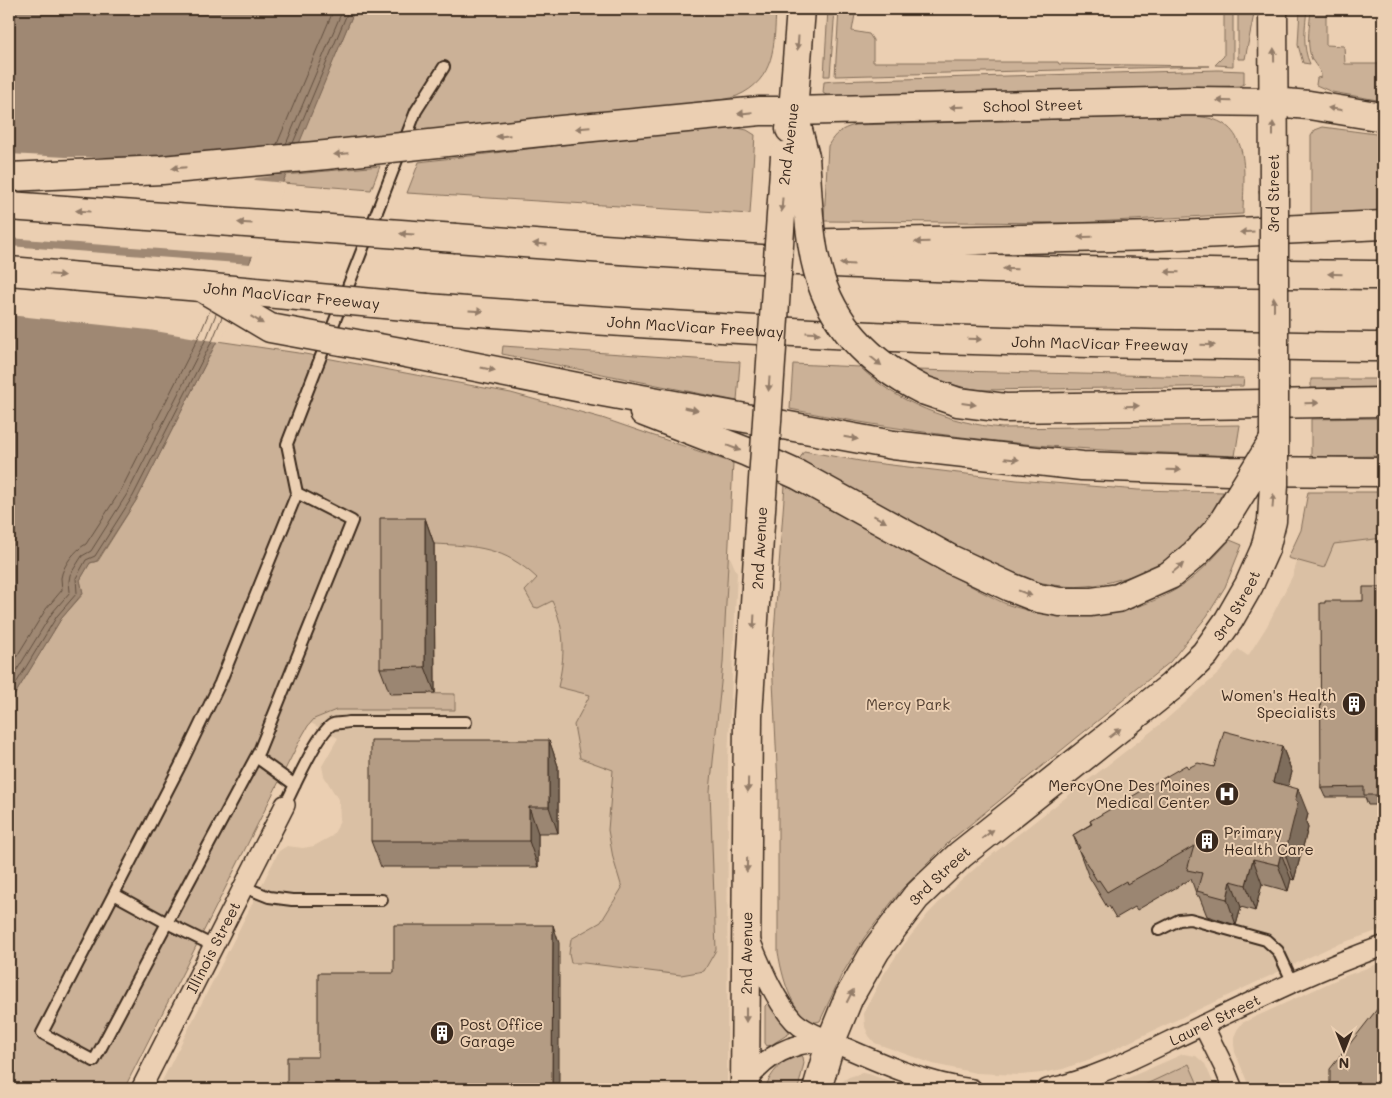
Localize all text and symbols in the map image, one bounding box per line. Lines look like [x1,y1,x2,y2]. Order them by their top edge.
one-way arrow [794,35,802,51]
one-way arrow [1270,47,1278,63]
street label: School Street [983,94,1083,116]
one-way arrow [1216,97,1232,105]
street label: 2nd Avenue [773,102,803,186]
one-way arrow [949,103,965,111]
one-way arrow [1327,105,1343,113]
one-way arrow [736,109,752,117]
one-way arrow [1269,121,1277,137]
one-way arrow [574,124,590,132]
one-way arrow [495,132,511,140]
one-way arrow [333,150,349,158]
street label: 3rd Street [1263,154,1283,232]
one-way arrow [171,165,187,173]
one-way arrow [777,197,785,213]
one-way arrow [75,207,91,215]
one-way arrow [237,218,253,226]
one-way arrow [1239,228,1255,236]
one-way arrow [399,230,415,238]
one-way arrow [1077,234,1093,242]
one-way arrow [914,238,930,246]
one-way arrow [531,240,547,248]
one-way arrow [839,259,855,267]
one-way arrow [1001,265,1017,273]
one-way arrow [1164,268,1180,276]
one-way arrow [1326,270,1342,278]
one-way arrow [50,271,66,279]
street label: John MacVicar Freeway [203,277,381,314]
one-way arrow [1270,296,1278,312]
one-way arrow [468,308,484,316]
street label: John MacVicar Freeway [606,311,784,342]
one-way arrow [251,316,264,325]
one-way arrow [805,329,821,337]
street label: John MacVicar Freeway [1011,331,1189,355]
one-way arrow [967,336,983,344]
one-way arrow [1200,341,1216,349]
one-way arrow [869,356,882,367]
one-way arrow [481,365,496,373]
one-way arrow [765,376,773,392]
one-way arrow [1304,399,1320,407]
one-way arrow [962,400,978,408]
one-way arrow [1124,402,1140,410]
one-way arrow [684,405,700,413]
one-way arrow [844,434,860,442]
one-way arrow [727,444,741,452]
one-way arrow [1004,456,1020,464]
one-way arrow [1167,466,1183,474]
one-way arrow [1270,493,1278,509]
street label: 2nd Avenue [747,506,771,590]
one-way arrow [873,515,887,524]
one-way arrow [1172,562,1184,574]
street label: 3rd Street [1208,567,1264,644]
one-way arrow [1018,589,1033,597]
one-way arrow [750,615,758,631]
place label: Women's Health Specialists [1221,685,1336,722]
building icon: Women's Health Specialists [1341,691,1367,717]
park label: Mercy Park [866,694,950,714]
one-way arrow [1108,727,1121,738]
place label: MercyOne Des Moines Medical Center [1048,775,1210,812]
one-way arrow [744,777,752,793]
hospital icon: MercyOne Des Moines Medical Center [1214,781,1240,807]
place label: Primary Health Care [1224,822,1314,859]
one-way arrow [981,828,994,839]
building icon: Primary Health Care [1194,828,1220,854]
street label: 3rd Street [904,841,974,909]
one-way arrow [743,857,751,873]
street label: Illinois Street [181,898,245,996]
street label: 2nd Avenue [736,911,756,995]
one-way arrow [846,989,854,1003]
street label: Laurel Street [1166,989,1263,1050]
one-way arrow [741,1008,749,1024]
place label: Post Office Garage [460,1014,543,1051]
building icon: Post Office Garage [429,1020,455,1046]
north arrow [1320,1026,1370,1076]
text: N [1339,1054,1349,1073]

